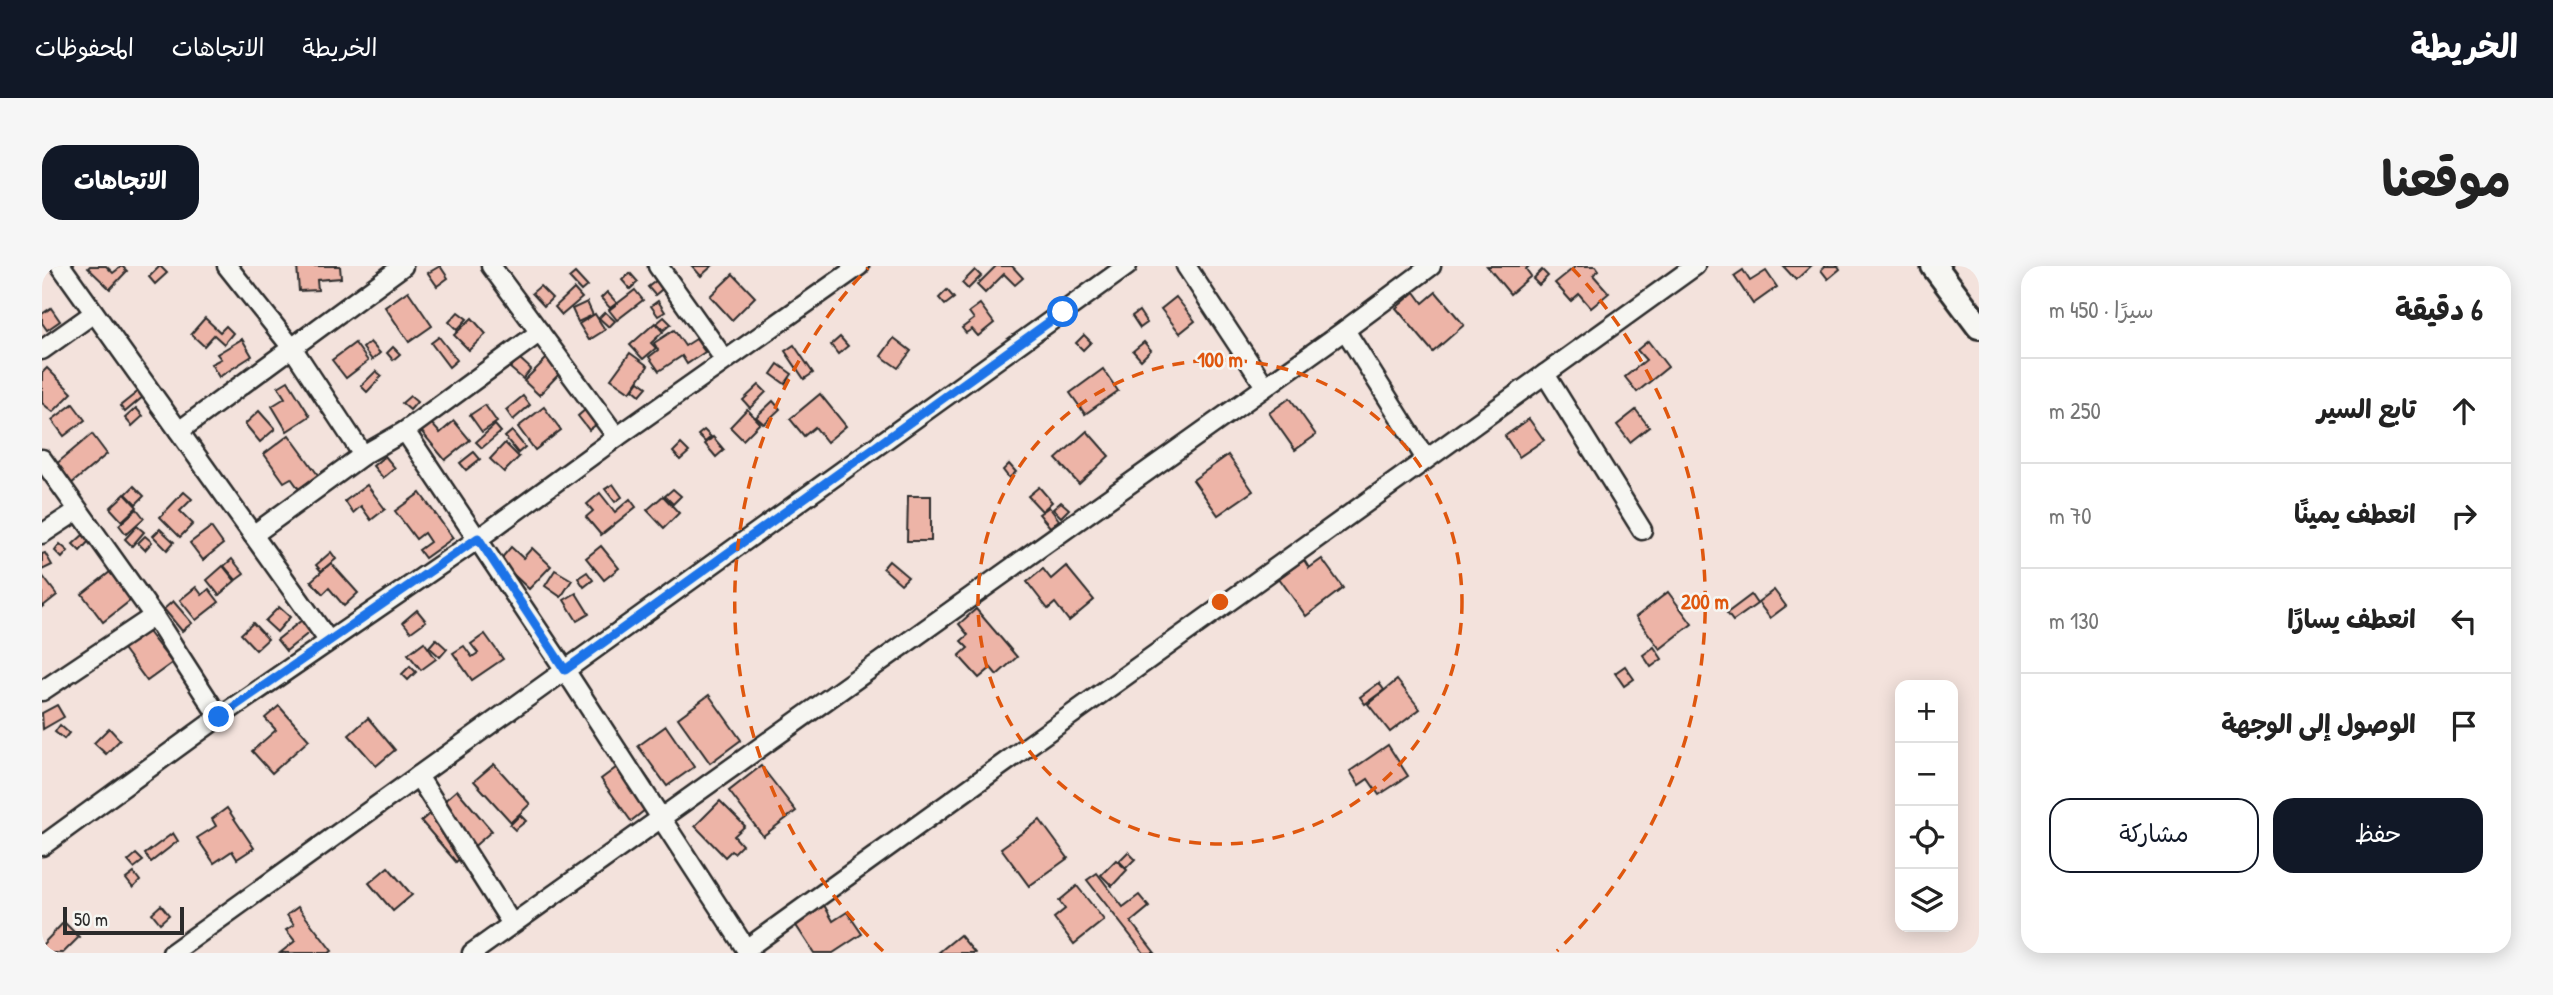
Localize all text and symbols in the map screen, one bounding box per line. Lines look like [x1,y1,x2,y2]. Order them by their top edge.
text: الخريطة [2411,24,2518,68]
text: المحفوظات [35,31,134,63]
text: الاتجاهات [172,31,265,63]
text: الخريطة [303,31,377,63]
button: الاتجاهات [42,145,199,220]
text: موقعنا [2381,145,2511,211]
text: 6 دقيقة [2395,289,2483,329]
text: سيرًا · 450 m [2049,294,2154,325]
route start [1047,296,1078,327]
text: 100 m [1197,345,1243,374]
text: تابع السير [2317,391,2416,426]
icon: ahead [2445,392,2483,430]
text: 250 m [2049,395,2101,426]
text: انعطف يمينًا [2294,496,2416,531]
icon: right [2445,497,2483,535]
text: 70 m [2049,500,2092,531]
text: 200 m [1681,587,1729,616]
centre of rings [1208,590,1232,614]
text: انعطف يسارًا [2287,601,2416,636]
icon: left [2445,602,2483,640]
text: 130 m [2049,605,2099,636]
map controls [1895,680,1958,932]
button: + [1895,680,1958,743]
route end [203,701,234,732]
text: الوصول إلى الوجهة [2221,706,2416,741]
icon: arrive [2445,707,2483,745]
button: − [1895,743,1958,806]
button: مشاركة [2049,798,2259,873]
button: حفظ [2273,798,2483,873]
button: locate [1895,806,1958,869]
button: layers [1895,869,1958,932]
scale bar [63,904,184,936]
text: 50 m [74,906,108,932]

